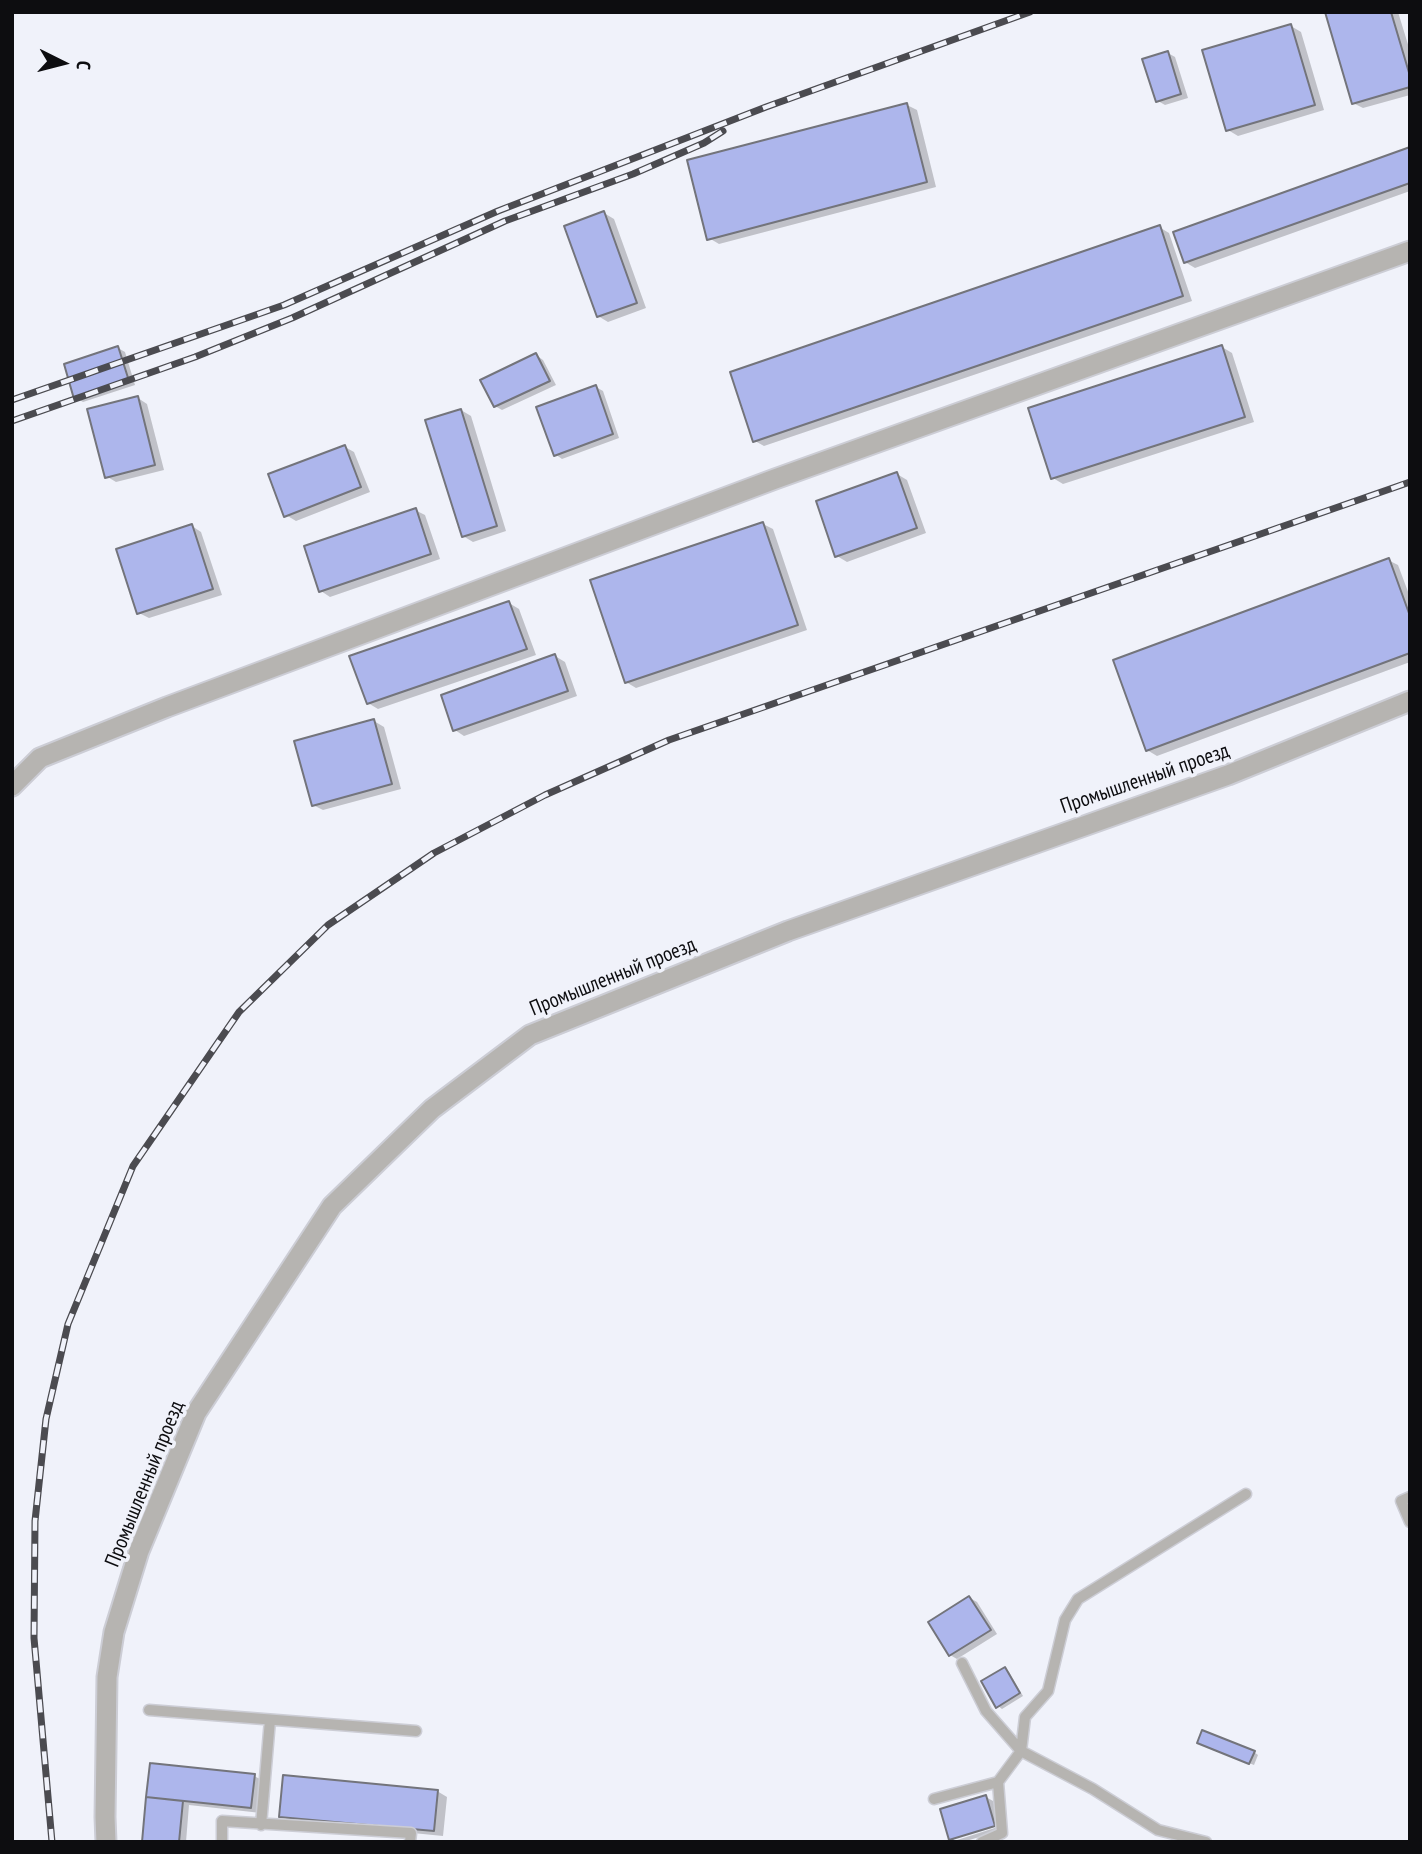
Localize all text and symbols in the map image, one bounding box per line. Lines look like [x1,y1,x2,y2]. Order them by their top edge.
north arrow [28,28,98,98]
text: С [71,60,96,71]
street label: Промышленный проезд [1057,738,1233,820]
street label: Промышленный проезд [526,932,700,1022]
street label: Промышленный проезд [100,1397,190,1571]

